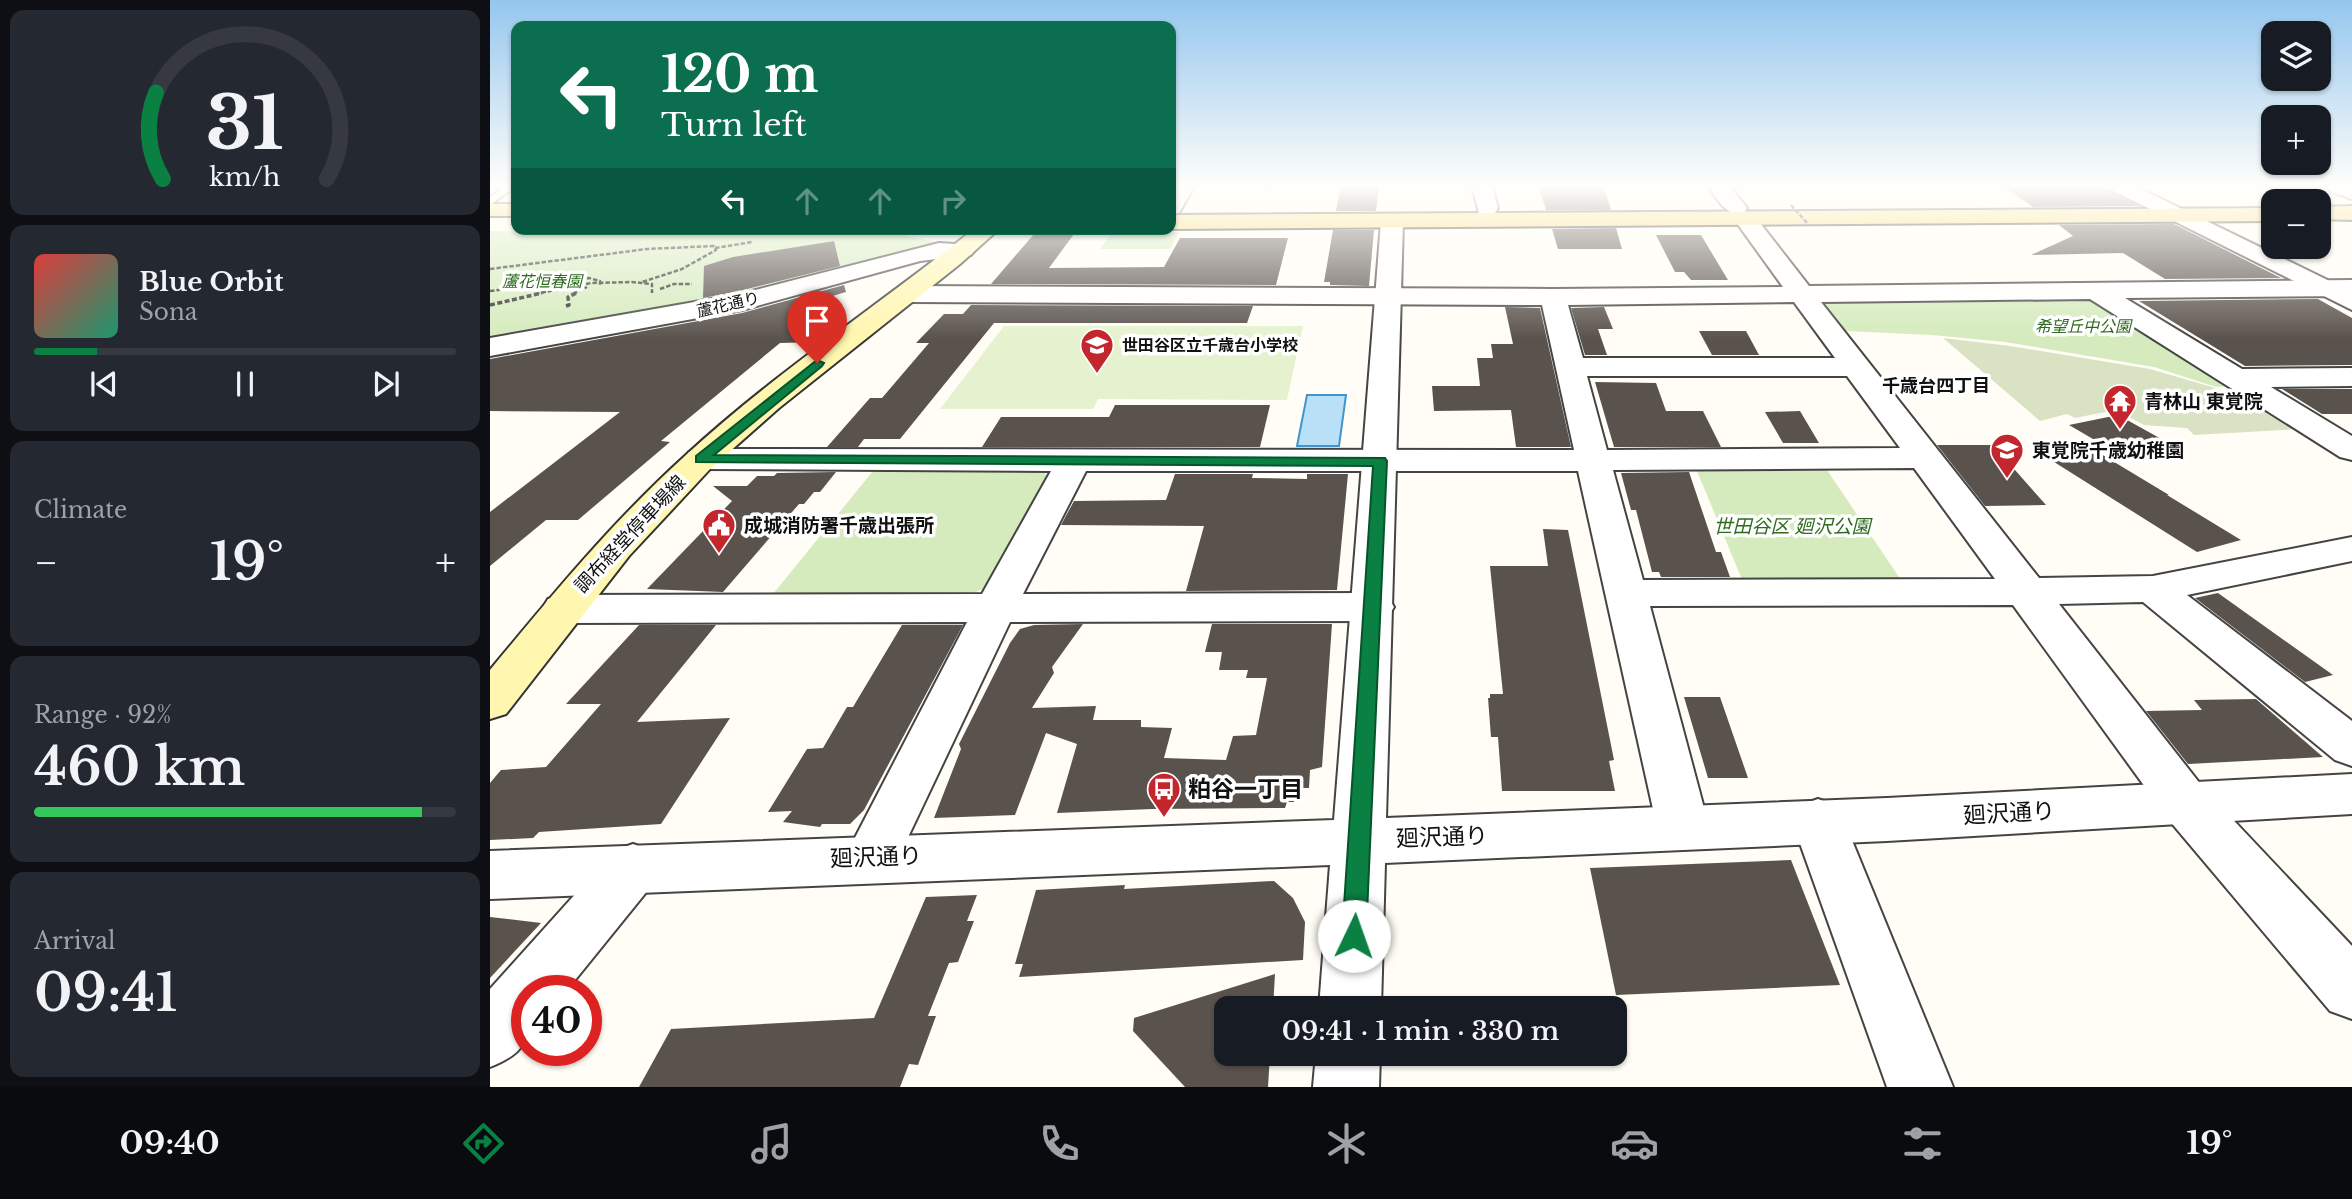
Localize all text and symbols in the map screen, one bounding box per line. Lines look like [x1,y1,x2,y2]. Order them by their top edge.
map controls [2261,21,2331,259]
button: layers [2261,21,2331,91]
text: 120 m [661,44,819,105]
icon: left [546,49,637,140]
text: 31 [206,78,284,169]
text: Turn left [661,105,807,145]
button: + [2261,105,2331,175]
text: km/h [210,162,280,193]
icon: left [715,182,753,220]
icon: ahead [788,182,826,220]
icon: ahead [861,182,899,220]
icon: right [934,182,972,220]
button: − [2261,189,2331,259]
text: Blue Orbit [139,266,284,298]
park label: 蘆花恒春園 [502,271,584,291]
street label: 蘆花通り [695,287,761,321]
pin [787,291,847,363]
text: Sona [139,298,197,326]
icon: arrive [798,302,836,340]
park label: 希望丘中公園 [2035,316,2133,336]
school or university icon: 世田谷区立千歳台小学校 [1078,326,1116,375]
place label: 世田谷区立千歳台小学校 [1122,335,1298,355]
icon: previous [85,365,123,403]
icon: pause [226,365,264,403]
icon: next [367,365,405,403]
district label: 千歳台四丁目 [1882,375,1990,397]
temple icon: 青林山 東覚院 [2101,382,2139,431]
place label: 青林山 東覚院 [2144,390,2263,413]
school or university icon: 東覚院千歳幼稚園 [1988,431,2026,480]
place label: 東覚院千歳幼稚園 [2032,439,2184,462]
street label: 調布経堂停車場線 [570,471,690,597]
text: Climate [34,496,127,524]
public building icon: 成城消防署千歳出張所 [700,506,738,555]
place label: 成城消防署千歳出張所 [744,514,934,537]
park label: 世田谷区 廻沢公園 [1713,515,1874,538]
text: 19° [209,530,284,594]
text: − [34,539,58,586]
text: + [435,539,456,586]
text: Range · 92% [34,701,172,729]
text: 460 km [34,735,245,799]
bus stop icon: 粕谷一丁目 [1145,770,1183,819]
place label: 粕谷一丁目 [1188,775,1303,803]
street label: 廻沢通り [1962,797,2056,829]
street label: 廻沢通り [1396,821,1488,853]
street label: 廻沢通り [830,841,922,873]
position arrow [1317,899,1391,973]
text: Arrival [34,927,115,955]
text: 09:41 [34,961,178,1025]
speed limit sign: 40 [511,975,602,1066]
text: 09:41 · 1 min · 330 m [1282,1015,1559,1047]
icon: directions [459,1119,508,1168]
icon: music [747,1119,796,1168]
icon: phone [1035,1119,1084,1168]
icon: climate [1322,1119,1371,1168]
icon: car [1610,1119,1659,1168]
icon: filters [1898,1119,1947,1168]
text: 09:40 [119,1123,220,1163]
text: 19° [2186,1123,2232,1163]

